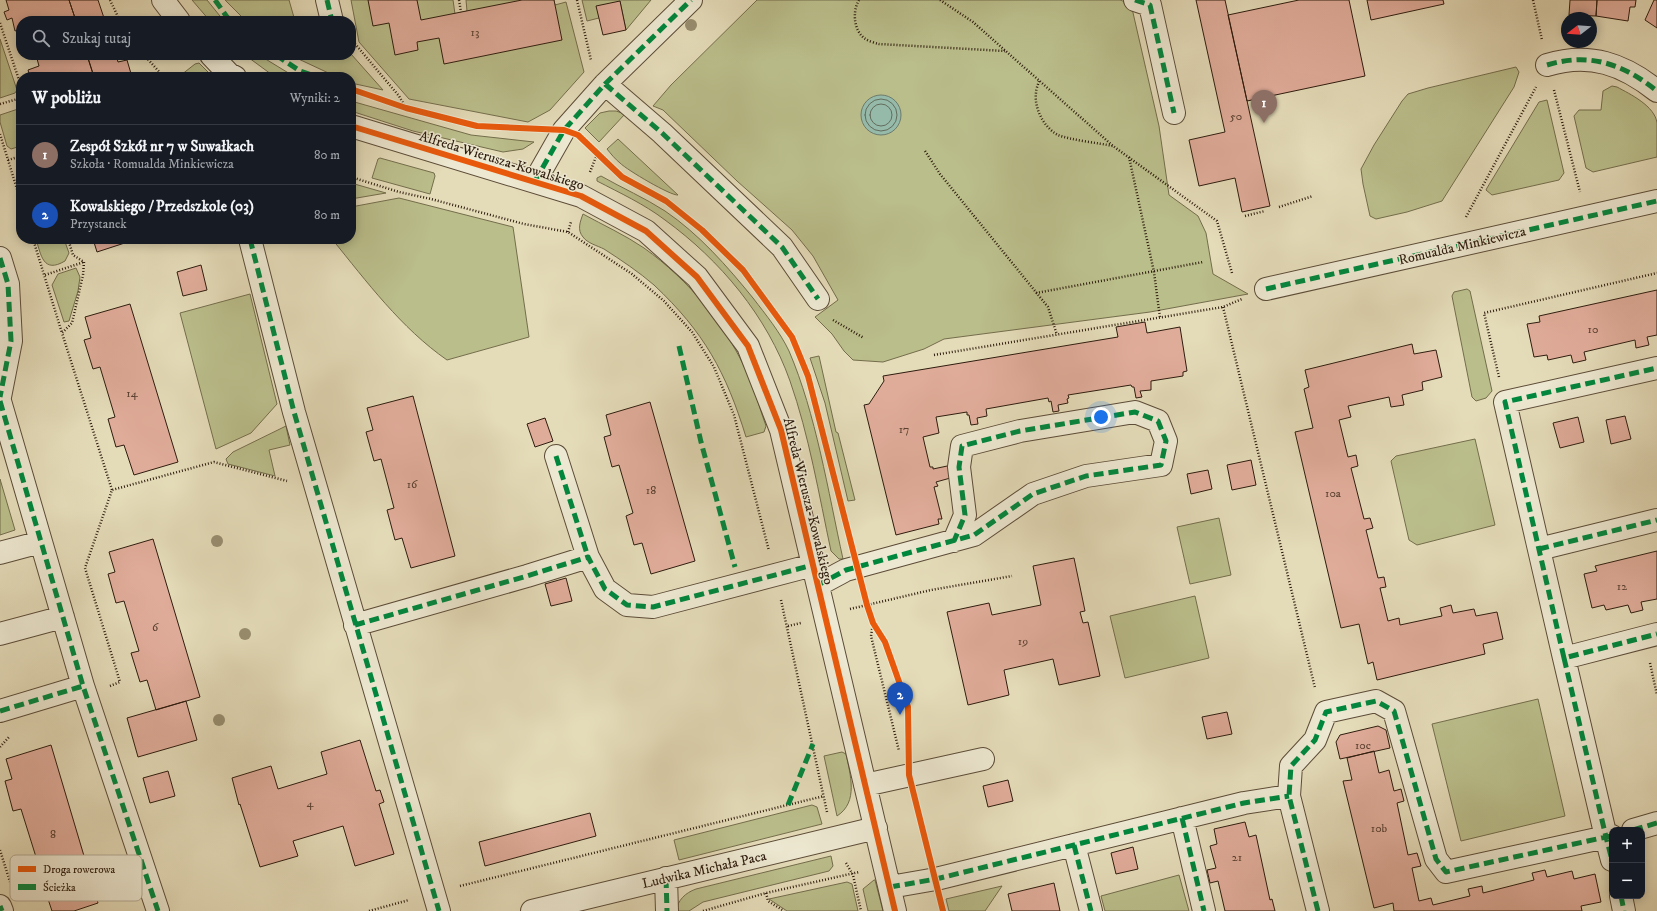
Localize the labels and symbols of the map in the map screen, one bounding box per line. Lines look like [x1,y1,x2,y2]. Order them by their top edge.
north arrow [1561,12,1597,48]
house number: 13 [471,25,479,40]
pin: 1 [1251,90,1277,123]
house number: 50 [1230,109,1242,124]
street label: Alfreda Wierusza-Kowalskiego [417,127,586,195]
street label: Romualda Minkiewicza [1397,223,1528,269]
house number: 10 [1588,322,1598,337]
house number: 14 [126,386,139,401]
your location [1091,407,1111,427]
street label: Alfreda Wierusza-Kowalskiego [779,416,838,587]
house number: 17 [899,422,909,437]
house number: 16 [407,477,418,492]
house number: 18 [646,483,656,498]
house number: 10a [1325,486,1342,501]
house number: 12 [1617,579,1627,594]
house number: 6 [152,620,159,635]
house number: 19 [1018,634,1028,649]
pin: 2 [887,682,913,715]
house number: 10c [1355,738,1371,753]
house number: 4 [307,796,315,811]
house number: 10b [1371,821,1388,836]
house number: 8 [50,827,56,842]
street label: Ludwika Michała Paca [640,847,768,893]
house number: 21 [1232,850,1242,865]
legend [10,855,142,901]
text: Droga rowerowa [43,863,115,877]
text: Ścieżka [43,880,76,895]

